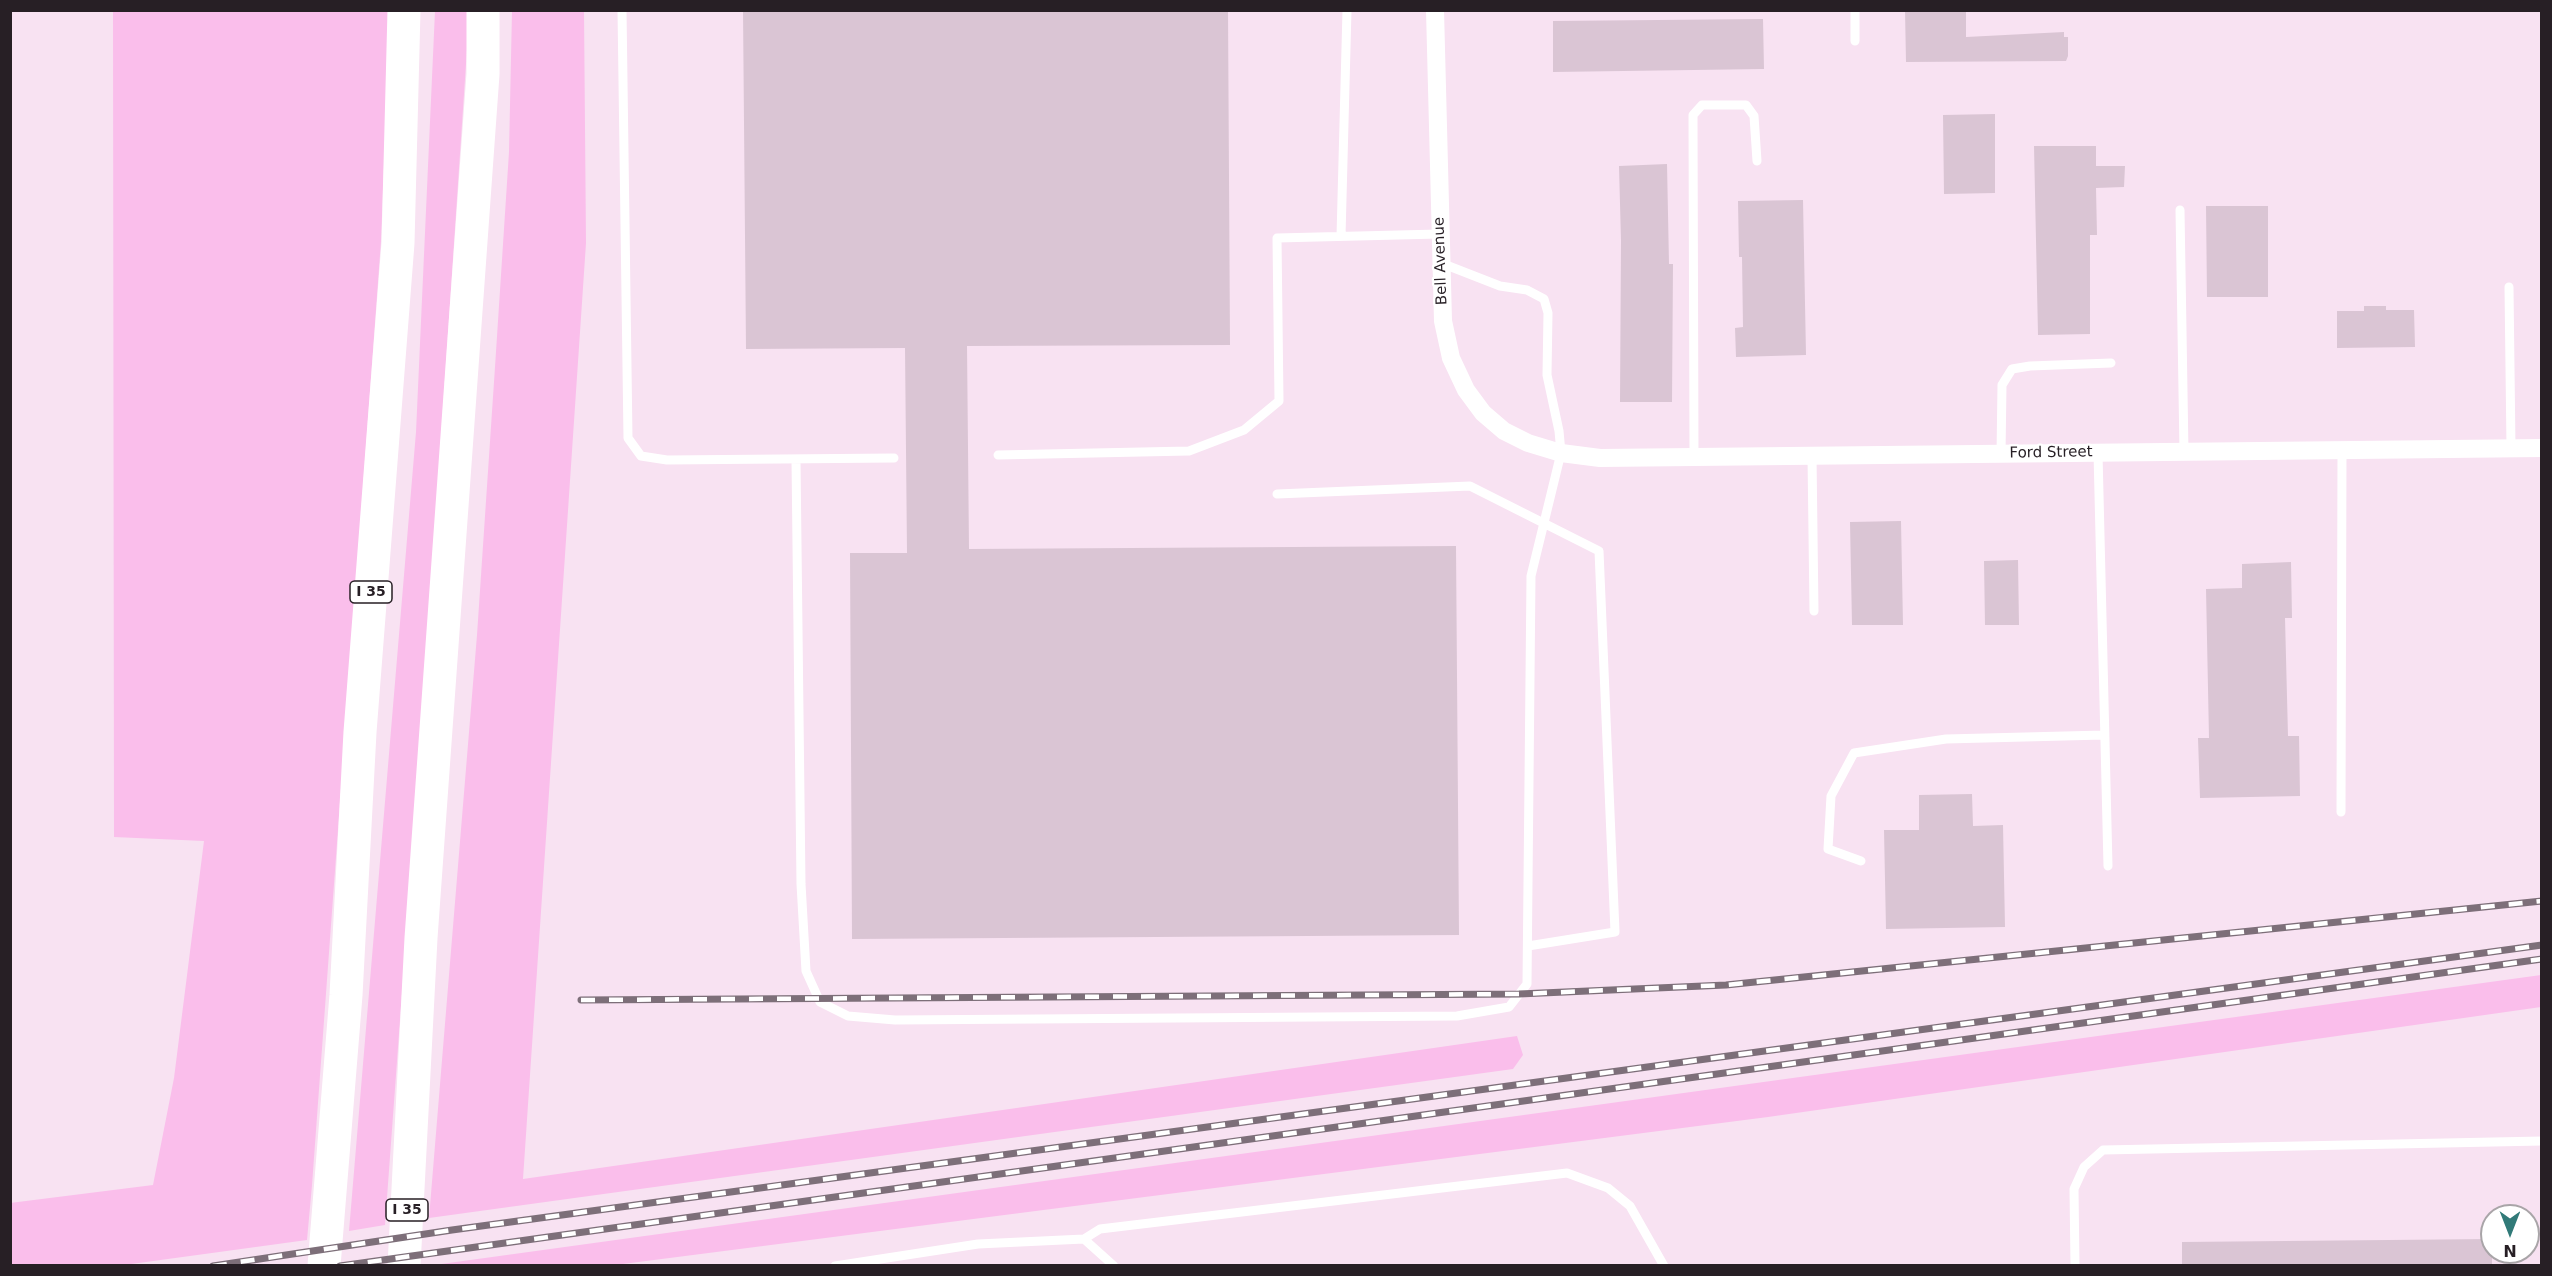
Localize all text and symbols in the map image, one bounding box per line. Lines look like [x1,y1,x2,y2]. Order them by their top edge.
street label: Bell Avenue [1430,217,1452,305]
street label: Ford Street [2009,443,2093,463]
road number: I 35 [350,581,392,603]
road number: I 35 [386,1199,428,1221]
north arrow [2480,1204,2540,1264]
text: N [2503,1241,2517,1260]

